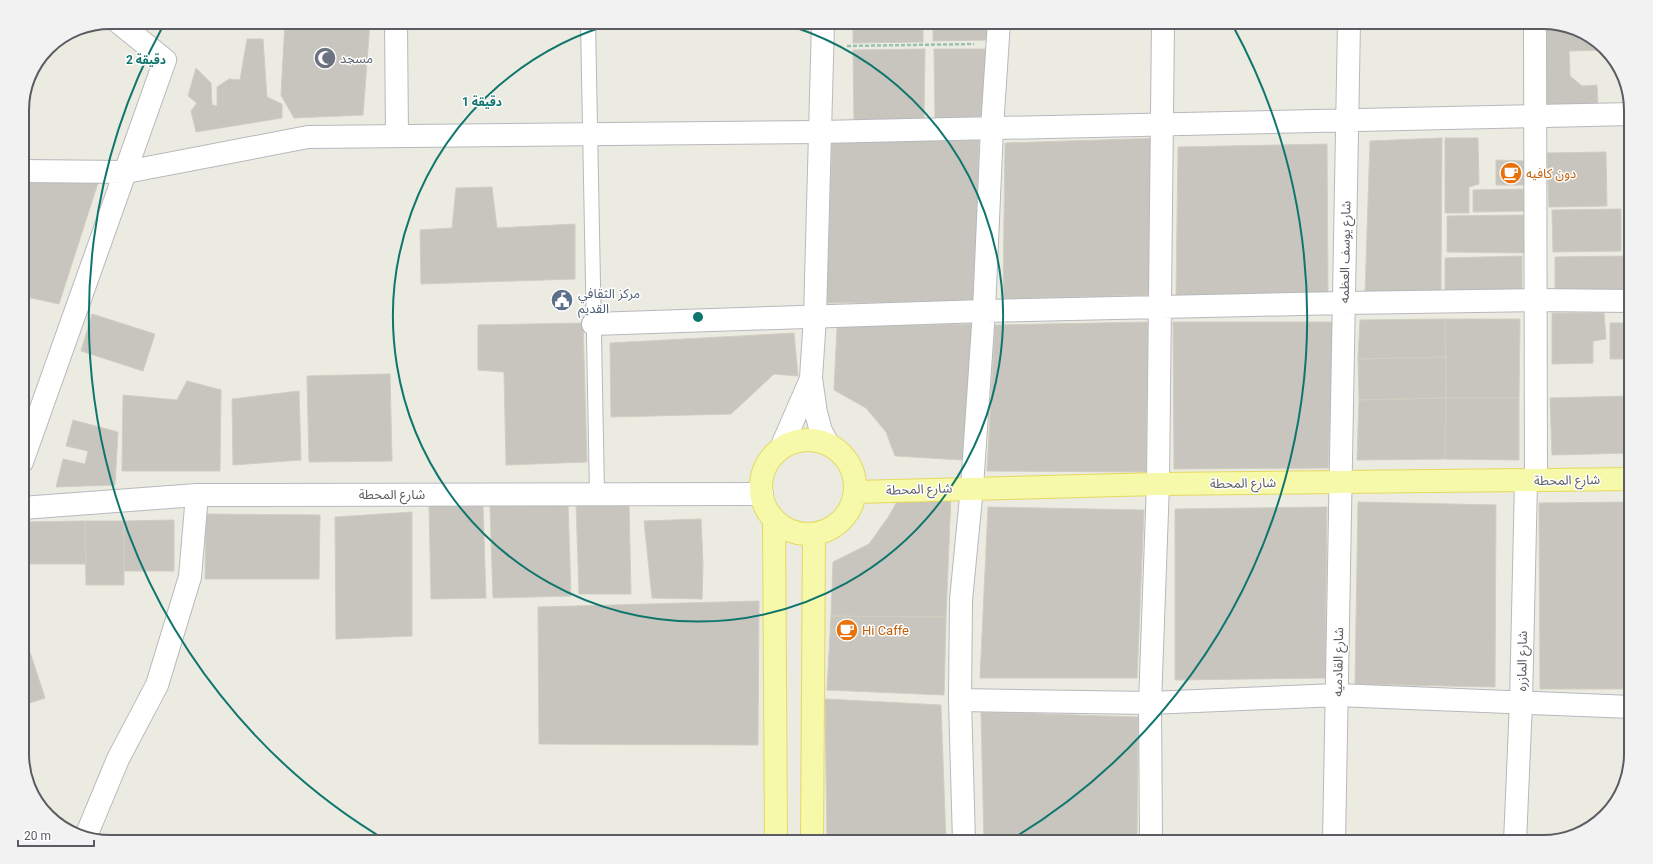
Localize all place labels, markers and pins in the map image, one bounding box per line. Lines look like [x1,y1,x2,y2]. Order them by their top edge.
mosque icon: مسجد [312,45,338,71]
place label: مسجد [340,51,373,66]
cafe icon: دون كافيه [1498,160,1524,186]
place label: دون كافيه [1526,166,1576,182]
place label: مركز الثقافي القديم [578,286,640,319]
public building icon: مركز الثقافي القديم [549,287,575,313]
centre of rings [691,310,705,324]
cafe icon: Hi Caffe [834,617,860,643]
place label: Hi Caffe [862,623,909,638]

